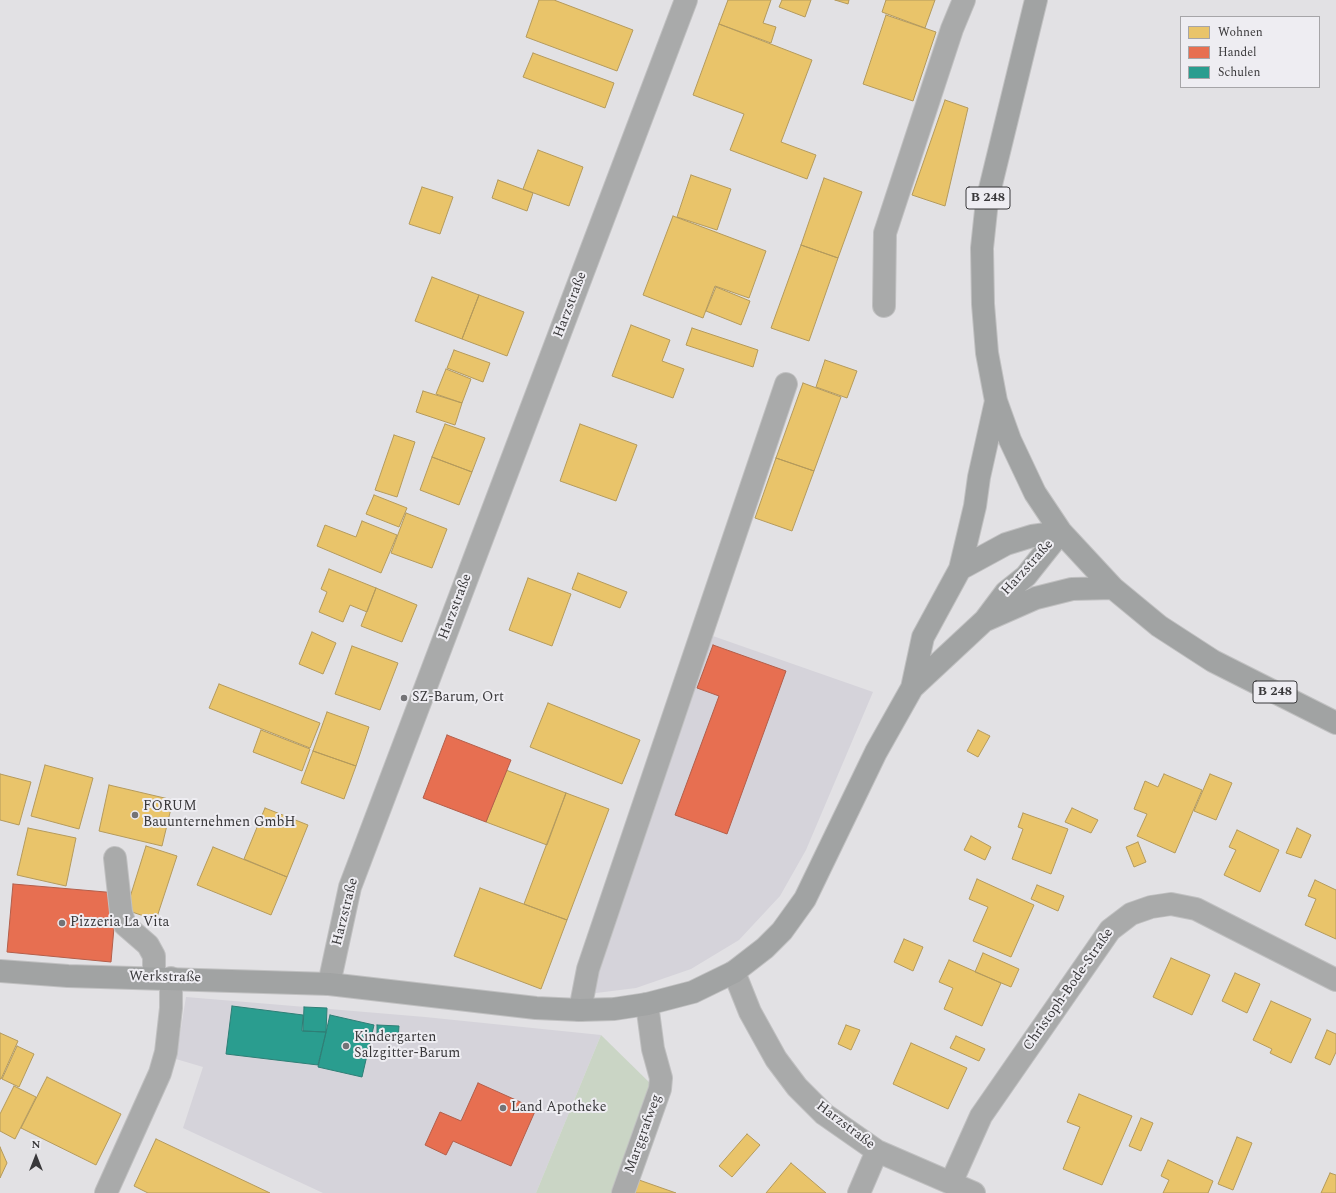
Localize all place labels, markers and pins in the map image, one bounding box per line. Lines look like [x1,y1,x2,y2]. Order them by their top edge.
place label: SZ-Barum, Ort [412,690,504,706]
marker: SZ-Barum, Ort [399,693,409,703]
place label: FORUM Bauunternehmen GmbH [143,799,296,832]
marker: FORUM Bauunternehmen GmbH [130,810,140,820]
place label: Pizzeria La Vita [70,915,169,931]
marker: Pizzeria La Vita [57,918,67,928]
place label: Kindergarten Salzgitter-Barum [354,1030,460,1062]
marker: Kindergarten Salzgitter-Barum [341,1041,351,1051]
place label: Land Apotheke [511,1100,606,1116]
marker: Land Apotheke [498,1103,508,1113]

